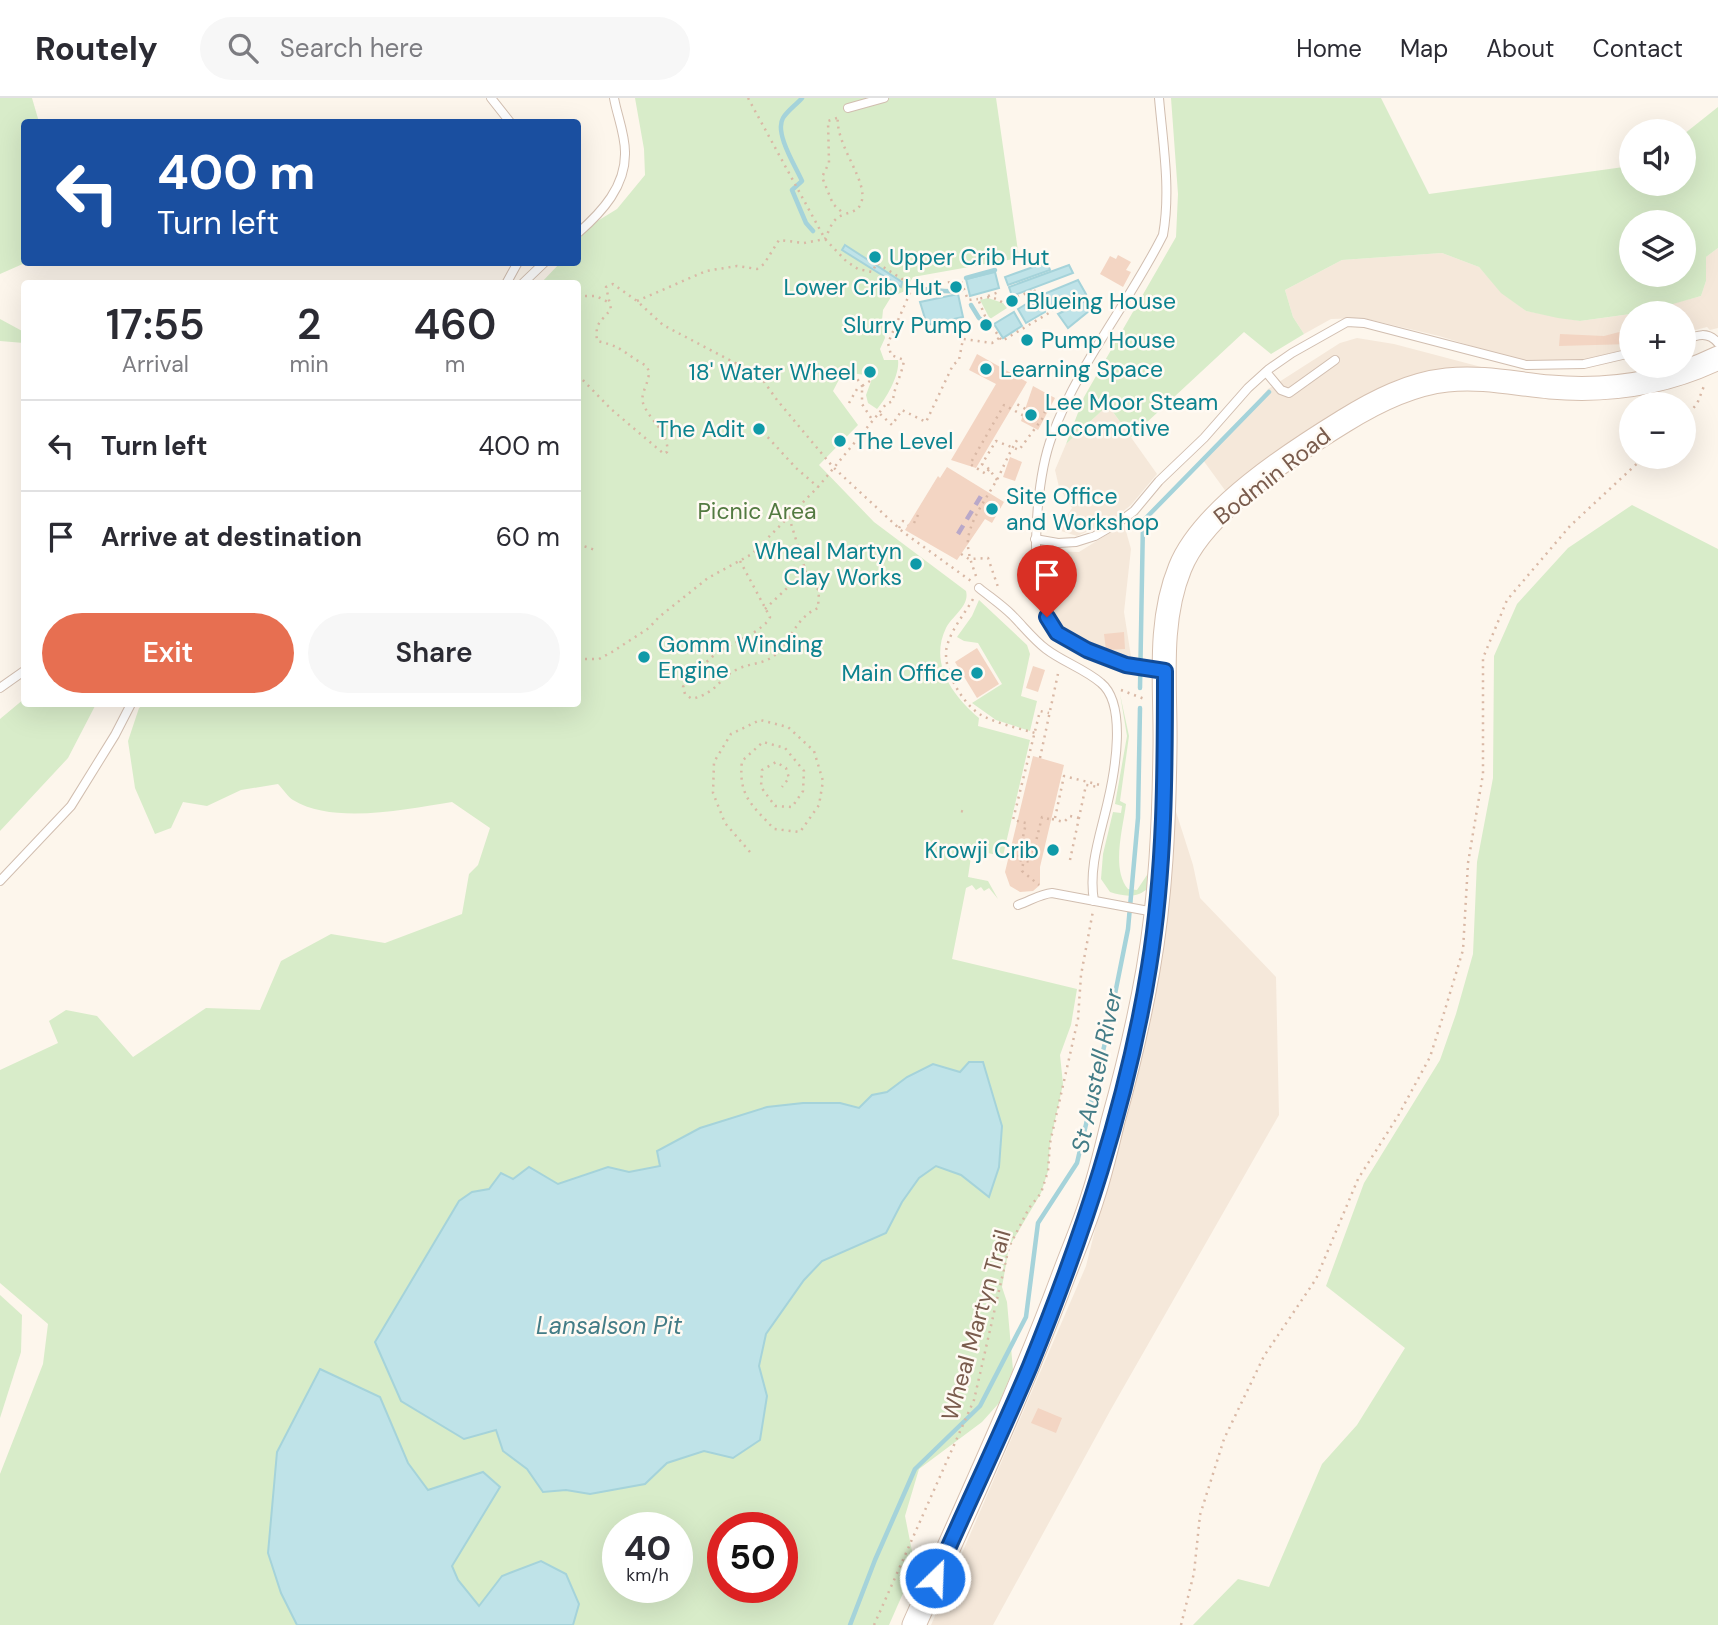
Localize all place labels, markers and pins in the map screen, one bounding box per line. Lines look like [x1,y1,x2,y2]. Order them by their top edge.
place label: Upper Crib Hut [889,242,1049,272]
marker: Upper Crib Hut [867,249,883,265]
place label: Lower Crib Hut [783,272,942,302]
marker: Lower Crib Hut [948,279,964,295]
place label: Blueing House [1026,286,1176,316]
marker: Blueing House [1004,293,1020,309]
place label: Slurry Pump [843,310,972,340]
marker: Slurry Pump [978,317,994,333]
place label: Pump House [1041,325,1176,355]
marker: Pump House [1019,332,1035,348]
place label: Learning Space [1000,354,1163,384]
place label: 18' Water Wheel [689,357,856,387]
marker: Learning Space [978,361,994,377]
marker: 18' Water Wheel [862,364,878,380]
place label: Lee Moor Steam Locomotive [1045,387,1218,443]
marker: Lee Moor Steam Locomotive [1023,407,1039,423]
place label: The Adit [656,414,745,444]
marker: The Adit [751,421,767,437]
place label: The Level [854,426,953,456]
marker: The Level [832,433,848,449]
place label: Site Office and Workshop [1006,481,1159,537]
marker: Site Office and Workshop [984,501,1000,517]
place label: Wheal Martyn Clay Works [754,536,902,592]
pin [1017,545,1077,617]
marker: Wheal Martyn Clay Works [908,556,924,572]
place label: Gomm Winding Engine [658,629,823,685]
marker: Gomm Winding Engine [636,649,652,665]
place label: Main Office [842,658,963,688]
marker: Main Office [969,665,985,681]
place label: Krowji Crib [925,835,1039,865]
marker: Krowji Crib [1045,842,1061,858]

